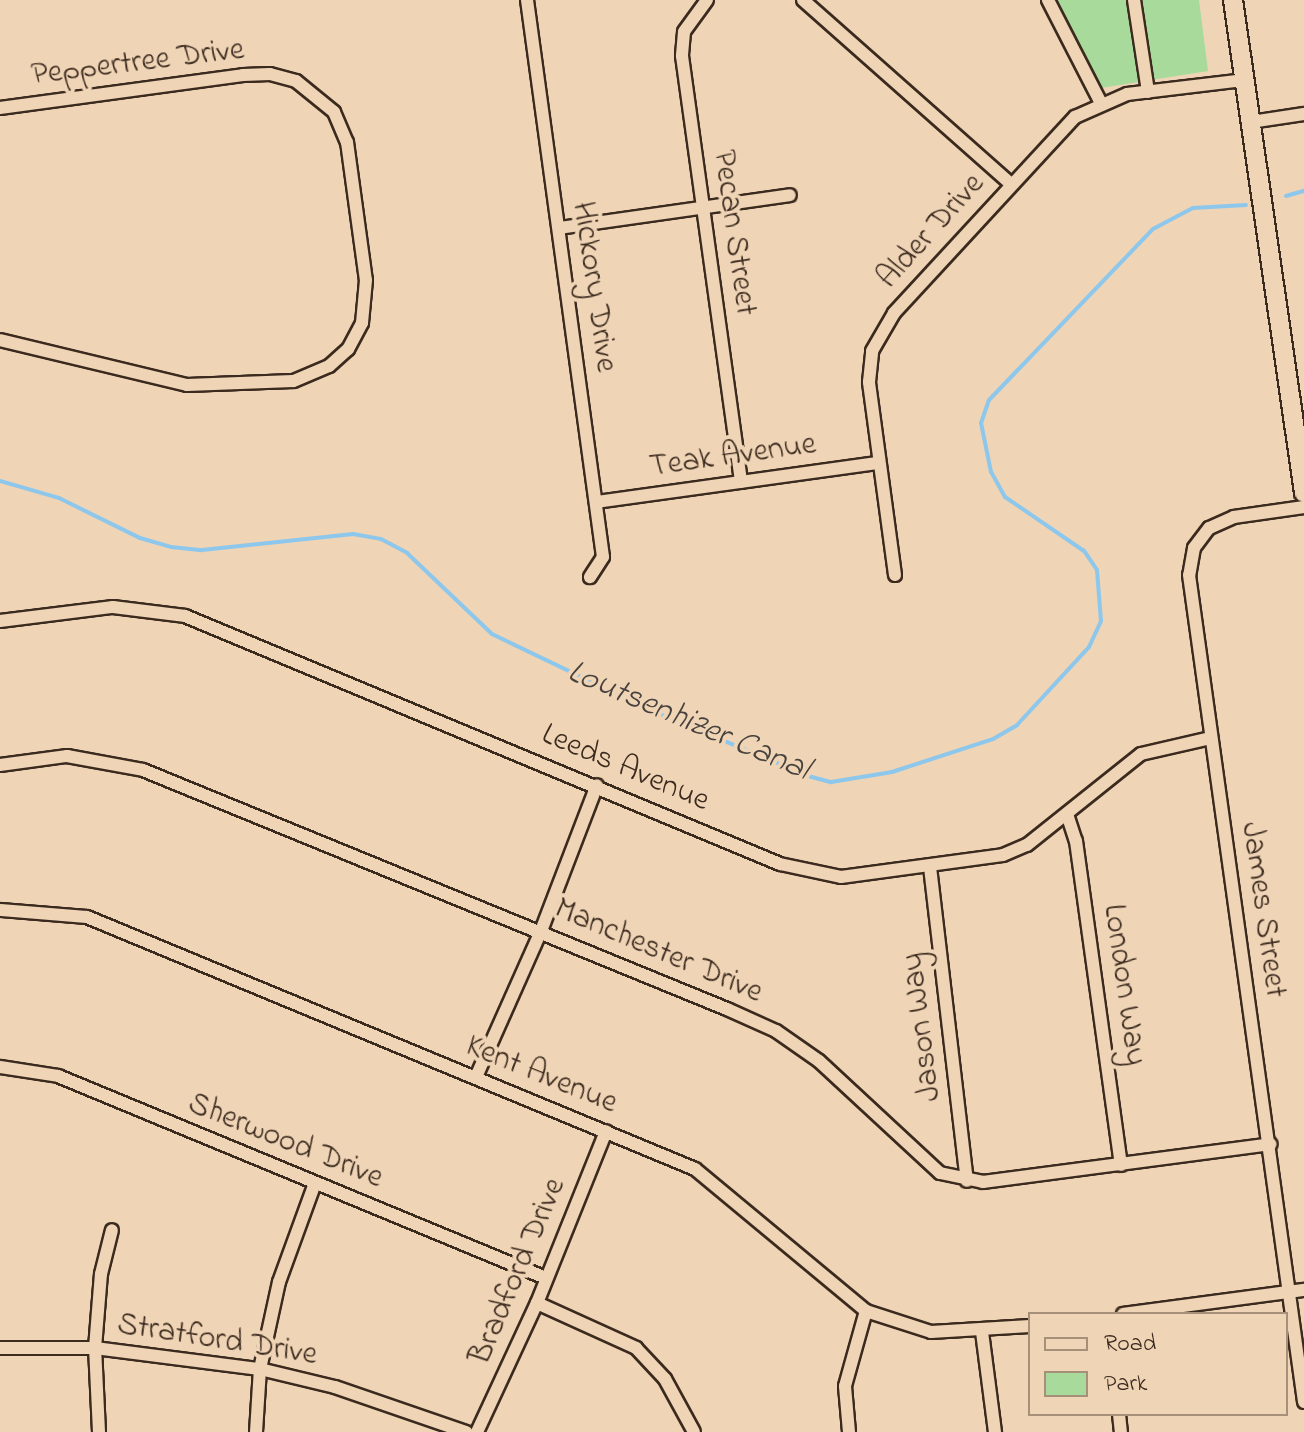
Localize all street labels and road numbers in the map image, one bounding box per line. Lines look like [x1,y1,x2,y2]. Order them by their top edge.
street label: Peppertree Drive [29,32,247,96]
street label: Pecan Street [702,148,764,318]
street label: Alder Drive [870,166,994,298]
street label: Hickory Drive [562,199,624,375]
street label: Teak Avenue [647,426,819,488]
street label: Leeds Avenue [535,716,715,822]
street label: James Street [1231,820,1293,1000]
street label: Manchester Drive [548,891,768,1013]
street label: London Way [1093,902,1153,1068]
street label: Jason Way [895,950,951,1104]
street label: Kent Avenue [460,1028,622,1124]
street label: Sherwood Drive [182,1085,388,1199]
street label: Bradford Drive [462,1173,576,1371]
street label: Stratford Drive [114,1306,320,1376]

